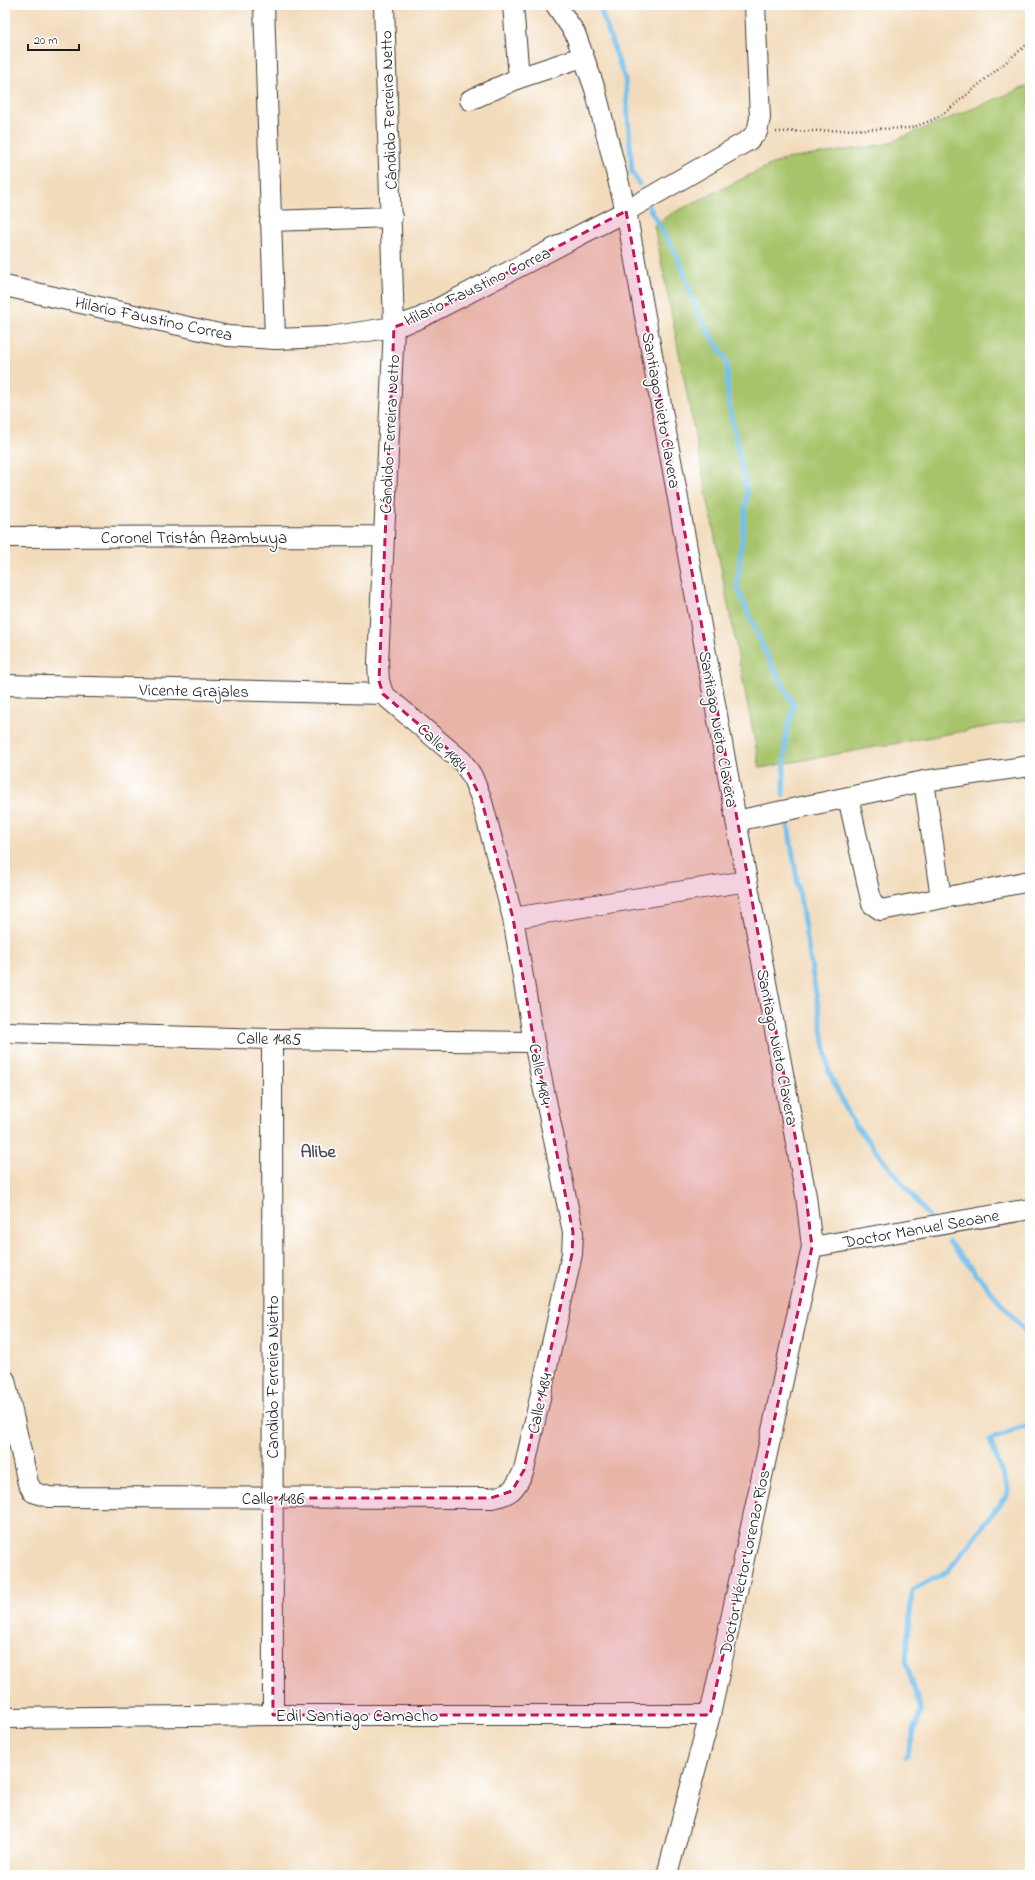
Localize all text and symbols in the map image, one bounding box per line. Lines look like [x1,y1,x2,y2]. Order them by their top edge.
scale bar [28,26,79,52]
street label: Cándido Ferreira Netto [374,30,405,190]
text: 20 m [34,32,57,50]
street label: Hilario Faustino Correa [400,241,555,334]
street label: Hilario Faustino Correa [73,291,235,348]
street label: Santiago Nieto Clavera [632,330,687,491]
street label: Cándido Ferreira Netto [374,354,407,514]
street label: Coronel Tristán Azambuya [101,526,287,552]
street label: Santiago Nieto Clavera [689,649,744,810]
street label: Vicente Grajales [138,678,249,705]
street label: Calle 1484 [411,718,473,779]
street label: Santiago Nieto Clavera [747,967,804,1128]
street label: Calle 1485 [236,1026,302,1053]
street label: Calle 1484 [521,1042,558,1107]
district label: Alibe [301,1140,336,1166]
street label: Doctor Manuel Seoane [840,1203,1001,1256]
street label: Candido Ferreira Nietto [261,1295,286,1459]
street label: Calle 1484 [521,1370,560,1436]
street label: Doctor Héctor Lorenzo Ríos [713,1467,777,1658]
street label: Calle 1486 [242,1487,305,1512]
street label: Edil Santiago Camacho [276,1704,438,1731]

